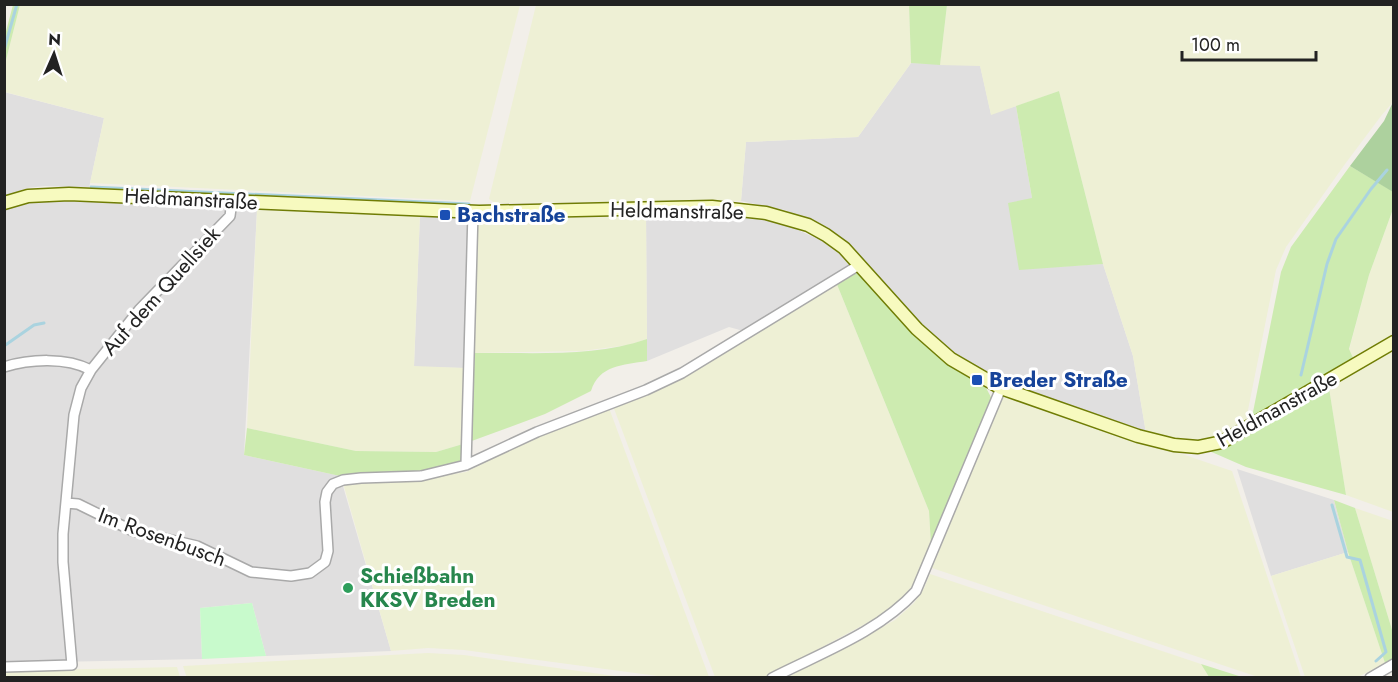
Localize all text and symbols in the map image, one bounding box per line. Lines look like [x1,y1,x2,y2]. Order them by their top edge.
north arrow [24,24,84,84]
scale bar [1182,24,1316,62]
text: N [48,28,62,51]
text: 100 m [1191,32,1240,58]
street label: Heldmanstraße [123,181,259,217]
street label: Heldmanstraße [610,195,744,227]
place label: Bachstraße [457,200,566,230]
marker: Bachstraße [438,208,452,222]
street label: Auf dem Quellsiek [95,219,228,362]
street label: Heldmanstraße [1211,363,1343,455]
place label: Breder Straße [989,365,1128,395]
marker: Breder Straße [970,373,984,387]
street label: Im Rosenbusch [94,500,230,574]
place label: Schießbahn KKSV Breden [360,561,496,615]
marker: Schießbahn KKSV Breden [341,581,355,595]

